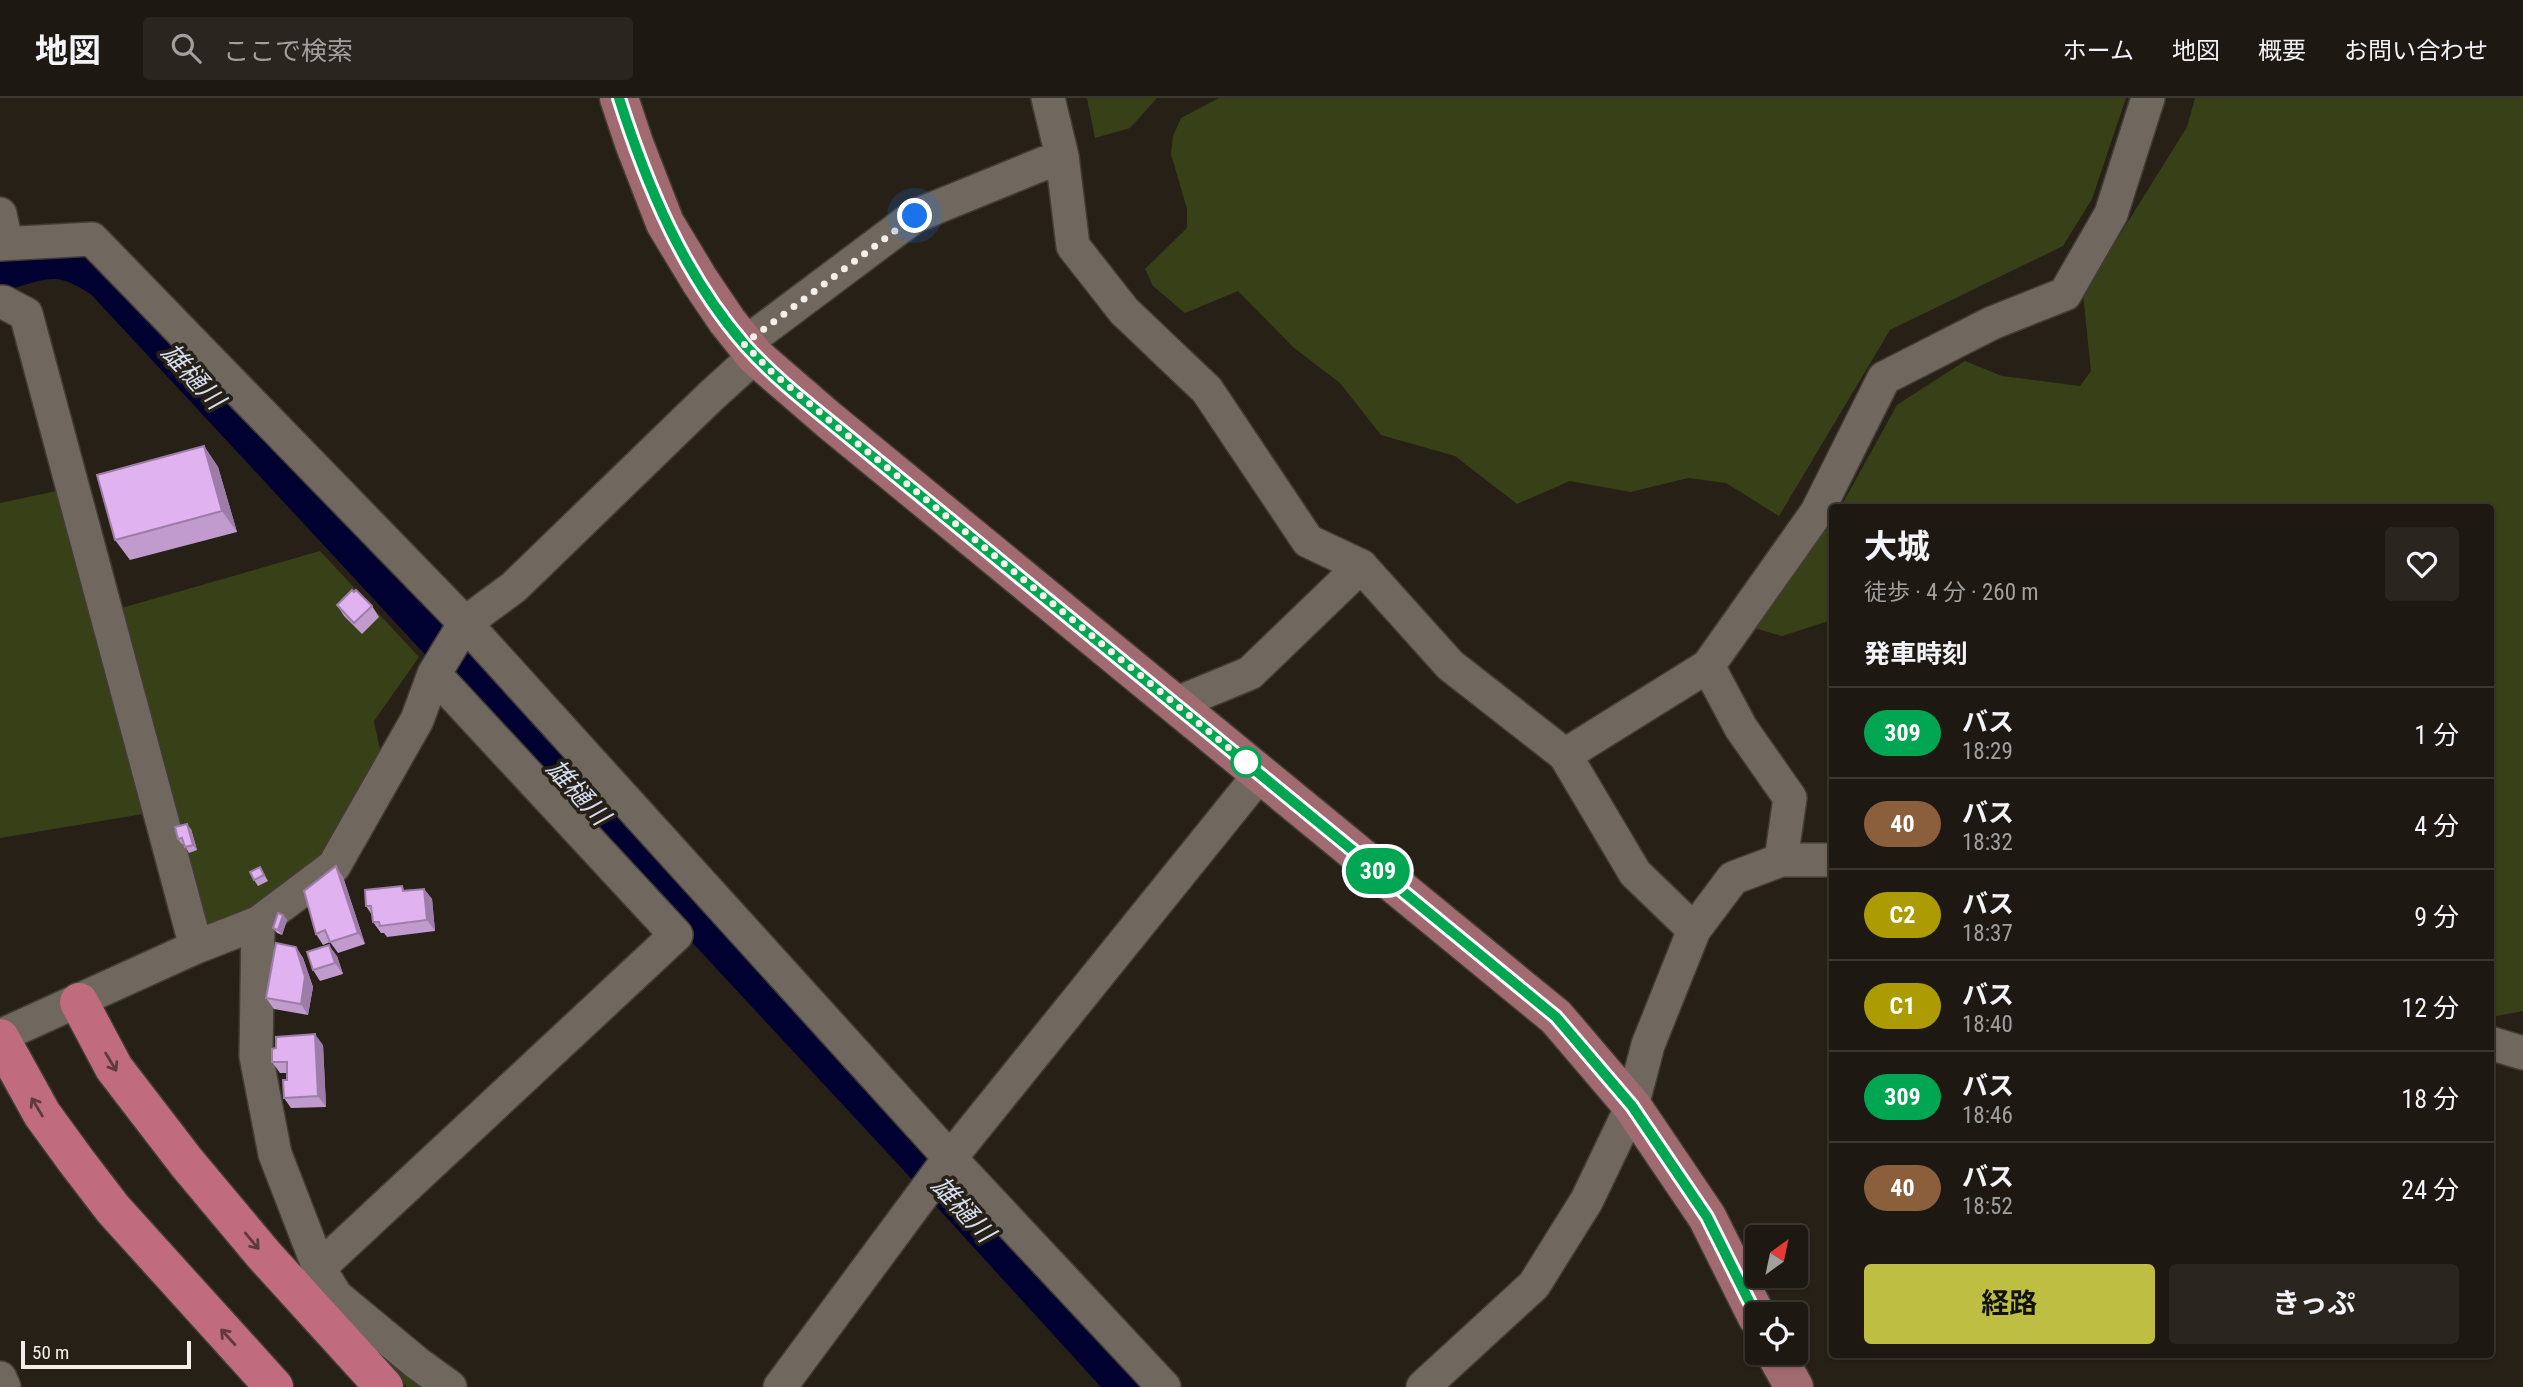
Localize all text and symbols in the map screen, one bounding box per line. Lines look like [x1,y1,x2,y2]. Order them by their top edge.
search box [143,17,633,80]
icon: search [167,29,205,67]
text: 地図 [35,31,101,70]
text: ここで検索 [223,36,353,66]
text: ホーム [2063,37,2134,65]
text: 地図 [2172,37,2220,65]
text: 概要 [2258,37,2306,65]
text: お問い合わせ [2344,37,2488,65]
your location [897,198,932,233]
water label: 雄樋川 [155,337,233,417]
text: 大城 [1864,527,1930,566]
button: heart [2385,527,2459,601]
text: 徒歩 · 4 分 · 260 m [1864,579,2039,606]
text: 発車時刻 [1864,639,1968,669]
text: バス [1962,707,2014,737]
text: 309 [1884,719,1921,747]
text: 1 分 [2414,720,2459,750]
text: 18:29 [1962,738,2013,765]
unlabelled marker [1231,747,1261,777]
water label: 雄樋川 [540,753,618,833]
text: バス [1962,798,2014,828]
text: 40 [1890,810,1915,838]
text: 4 分 [2414,811,2459,841]
text: 18:32 [1962,829,2013,856]
line badge: 309 [1338,848,1418,894]
text: 309 [1360,857,1396,885]
text: バス [1962,889,2014,919]
text: C2 [1890,901,1915,929]
text: 9 分 [2414,902,2459,932]
text: 18:37 [1962,920,2013,947]
text: バス [1962,980,2014,1010]
text: C1 [1890,992,1915,1020]
text: 12 分 [2401,993,2459,1023]
text: 18:40 [1962,1011,2013,1038]
one-way arrow [104,1051,118,1071]
text: バス [1962,1071,2014,1101]
text: 309 [1884,1083,1921,1111]
text: 18 分 [2401,1084,2459,1114]
one-way arrow [30,1097,44,1117]
text: 18:46 [1962,1102,2013,1129]
text: バス [1962,1162,2014,1192]
water label: 雄樋川 [925,1170,1003,1250]
text: 40 [1890,1174,1915,1202]
text: 24 分 [2401,1175,2459,1205]
text: 18:52 [1962,1193,2013,1220]
north arrow [1745,1225,1808,1288]
map controls [1745,1225,1808,1365]
one-way arrow [244,1231,260,1249]
button: 経路 [1864,1264,2155,1344]
button: きっぷ [2169,1264,2459,1344]
button: locate [1745,1302,1808,1365]
one-way arrow [220,1328,236,1346]
scale bar [21,1338,191,1370]
text: 50 m [32,1341,69,1364]

